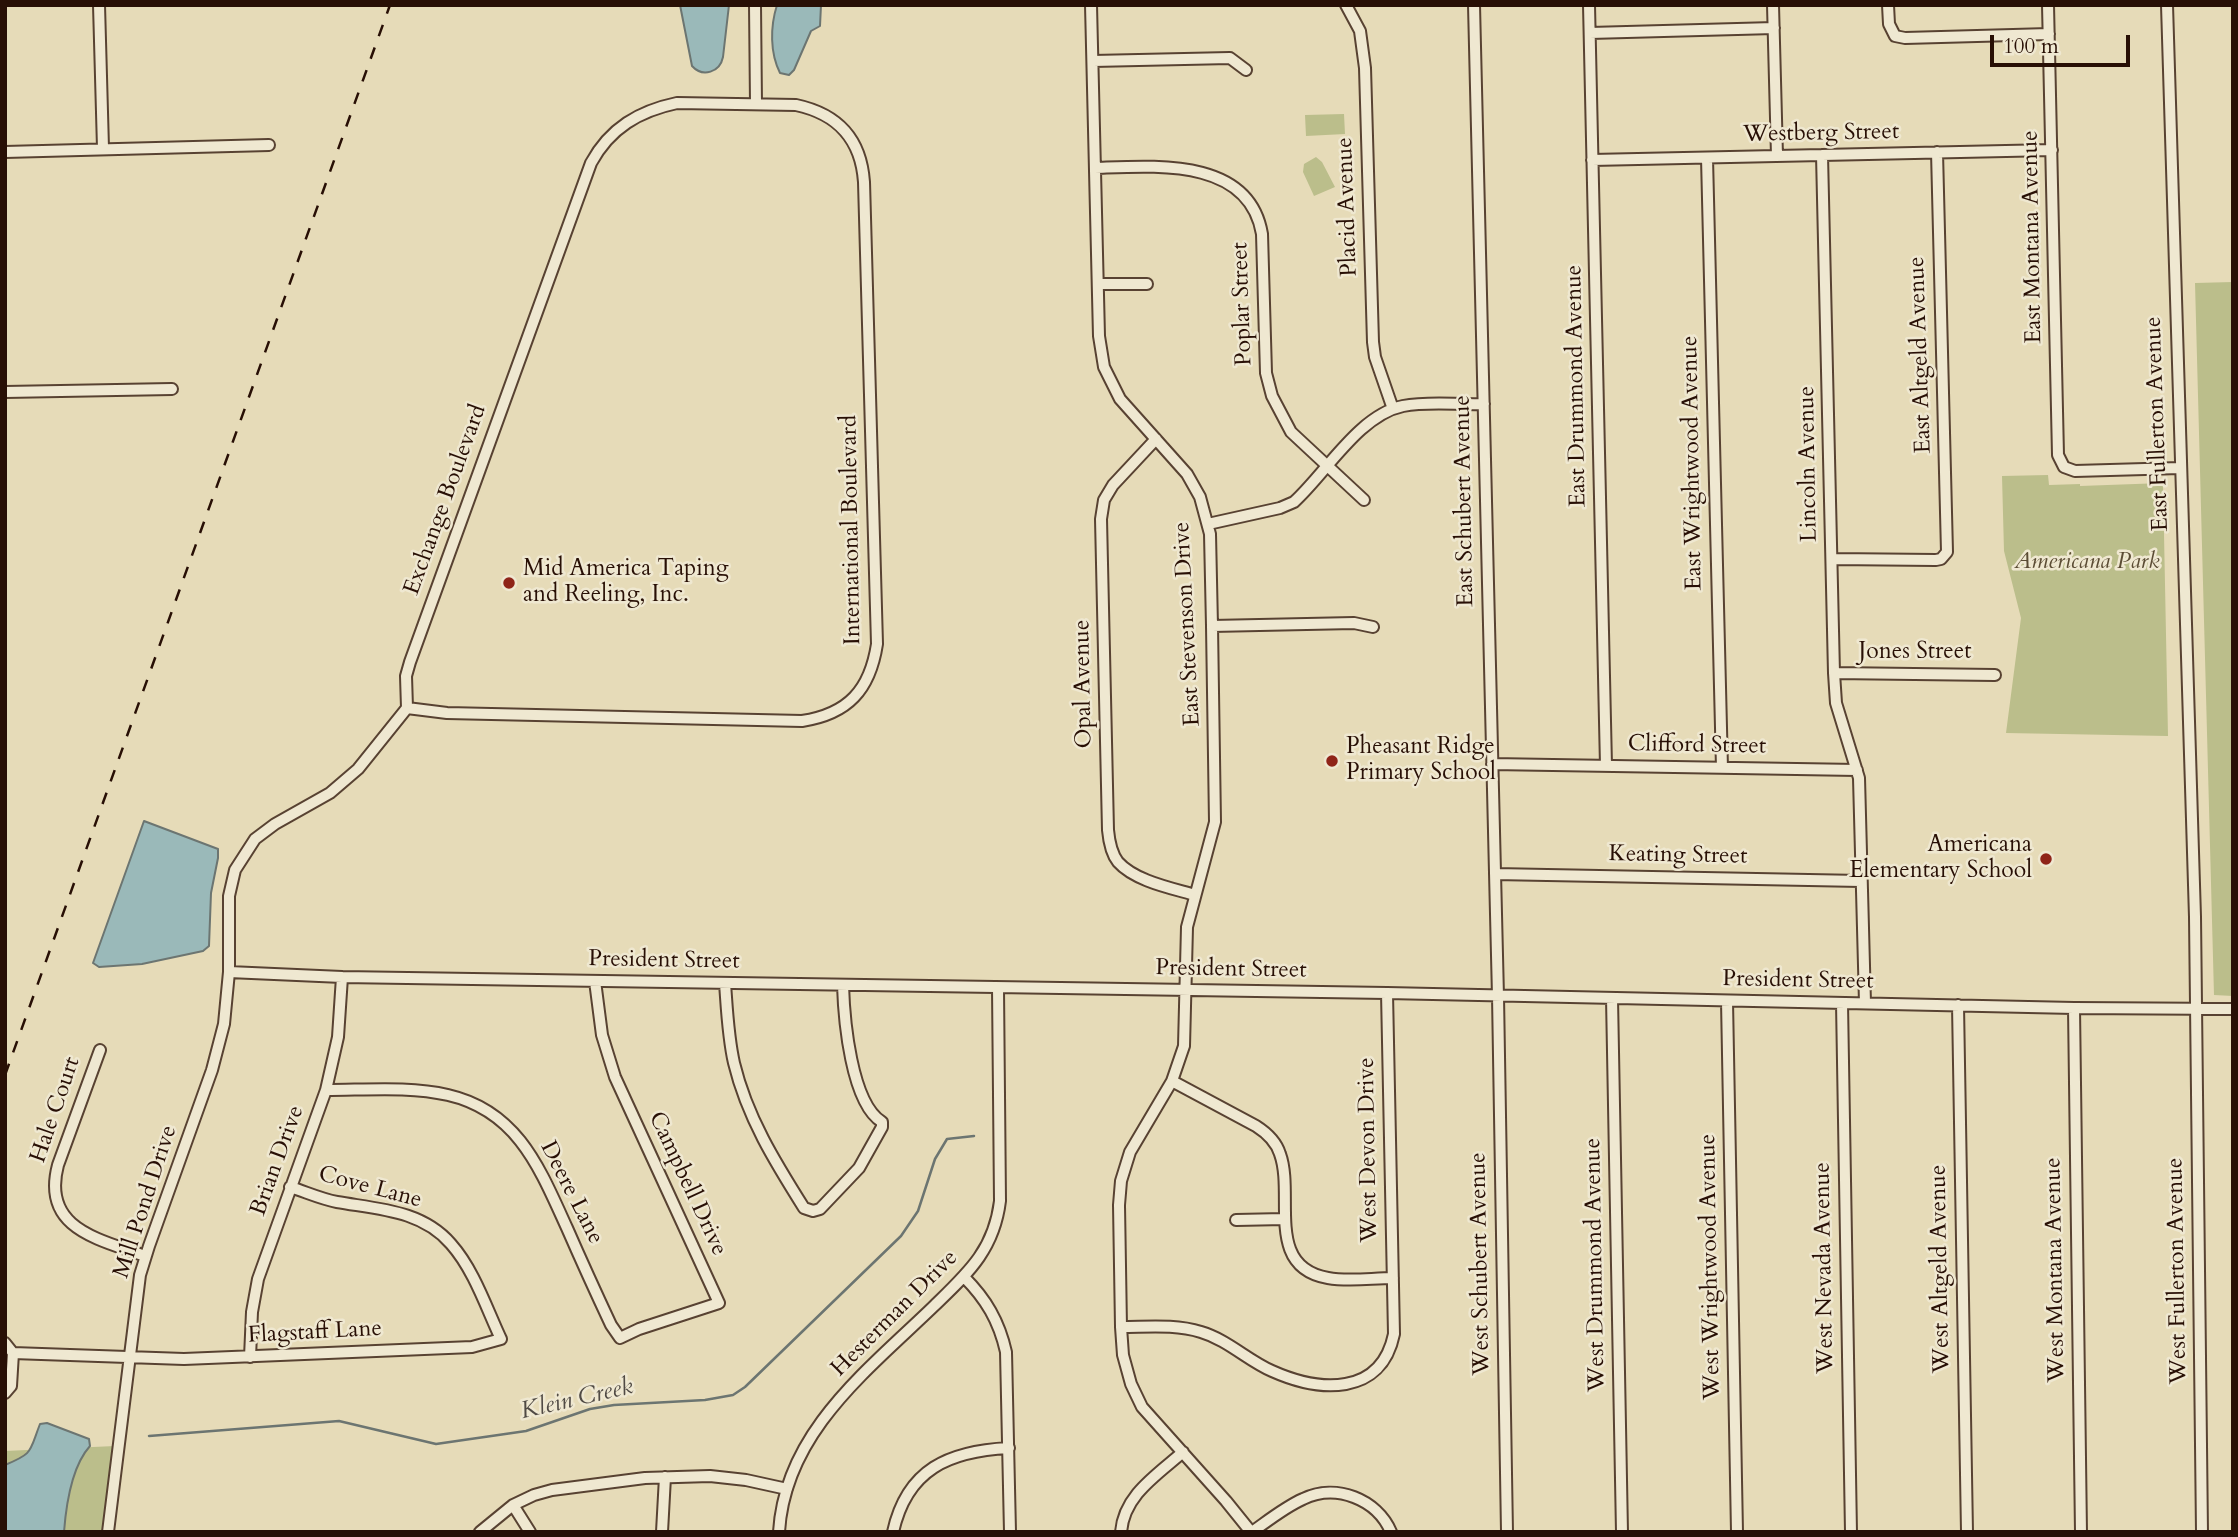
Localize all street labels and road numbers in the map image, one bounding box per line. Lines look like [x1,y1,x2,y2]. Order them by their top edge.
street label: Westberg Street [1743,119,1899,149]
street label: East Montana Avenue [2017,130,2049,344]
street label: Placid Avenue [1332,137,1364,277]
street label: Poplar Street [1227,242,1259,366]
street label: East Altgeld Avenue [1904,256,1938,454]
street label: East Drummond Avenue [1561,265,1593,507]
street label: East Fullerton Avenue [2140,316,2176,532]
street label: East Wrightwood Avenue [1677,335,1709,591]
street label: Lincoln Avenue [1794,386,1824,542]
street label: East Schubert Avenue [1449,395,1481,607]
street label: Exchange Boulevard [399,401,493,599]
street label: International Boulevard [836,415,868,645]
street label: East Stevenson Drive [1169,521,1207,727]
street label: Opal Avenue [1069,619,1099,749]
street label: Jones Street [1859,639,1971,667]
street label: Clifford Street [1628,731,1766,761]
street label: Keating Street [1608,841,1748,871]
street label: President Street [588,946,740,976]
street label: President Street [1155,955,1307,985]
street label: President Street [1722,966,1874,996]
street label: Hale Court [25,1054,87,1166]
street label: West Devon Drive [1354,1057,1384,1243]
street label: Brian Drive [245,1102,311,1220]
street label: Campbell Drive [642,1108,732,1260]
street label: Mill Pond Drive [108,1122,184,1282]
street label: West Wrightwood Avenue [1695,1134,1727,1400]
street label: Deere Lane [533,1137,609,1249]
street label: West Drummond Avenue [1580,1138,1612,1392]
street label: West Schubert Avenue [1465,1152,1497,1376]
street label: West Montana Avenue [2040,1157,2072,1383]
street label: West Fullerton Avenue [2162,1157,2194,1385]
street label: Cove Lane [315,1161,425,1215]
street label: West Nevada Avenue [1809,1162,1841,1374]
street label: West Altgeld Avenue [1925,1164,1957,1374]
street label: Hesterman Drive [826,1245,964,1383]
street label: Flagstaff Lane [247,1316,383,1350]

